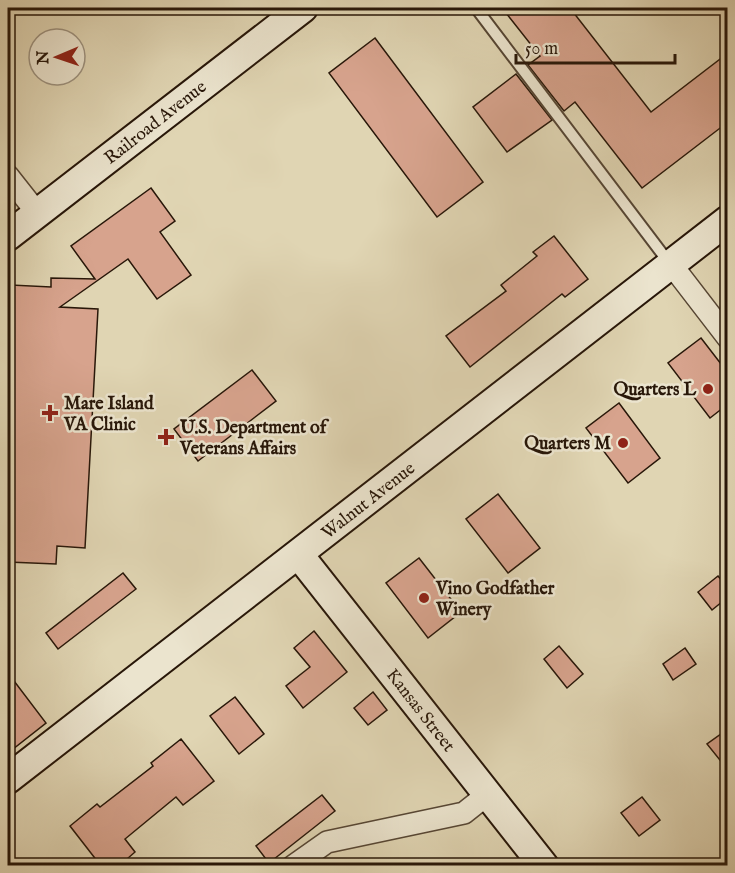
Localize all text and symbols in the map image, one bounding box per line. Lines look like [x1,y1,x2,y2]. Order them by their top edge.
north arrow [27,27,87,87]
scale bar [516,27,675,65]
text: 50 m [525,38,558,61]
text: N [34,50,54,66]
street label: Railroad Avenue [100,76,212,170]
place label: Quarters L [613,379,697,402]
marker: Quarters L [701,382,715,396]
place label: Mare Island VA Clinic [63,393,154,437]
marker: Mare Island VA Clinic [41,404,59,422]
place label: U.S. Department of Veterans Affairs [179,417,330,461]
marker: U.S. Department of Veterans Affairs [157,428,175,446]
place label: Quarters M [524,433,611,456]
marker: Quarters M [616,436,630,450]
street label: Walnut Avenue [317,457,420,545]
place label: Vino Godfather Winery [435,578,555,622]
marker: Vino Godfather Winery [417,591,431,605]
street label: Kansas Street [380,665,459,757]

